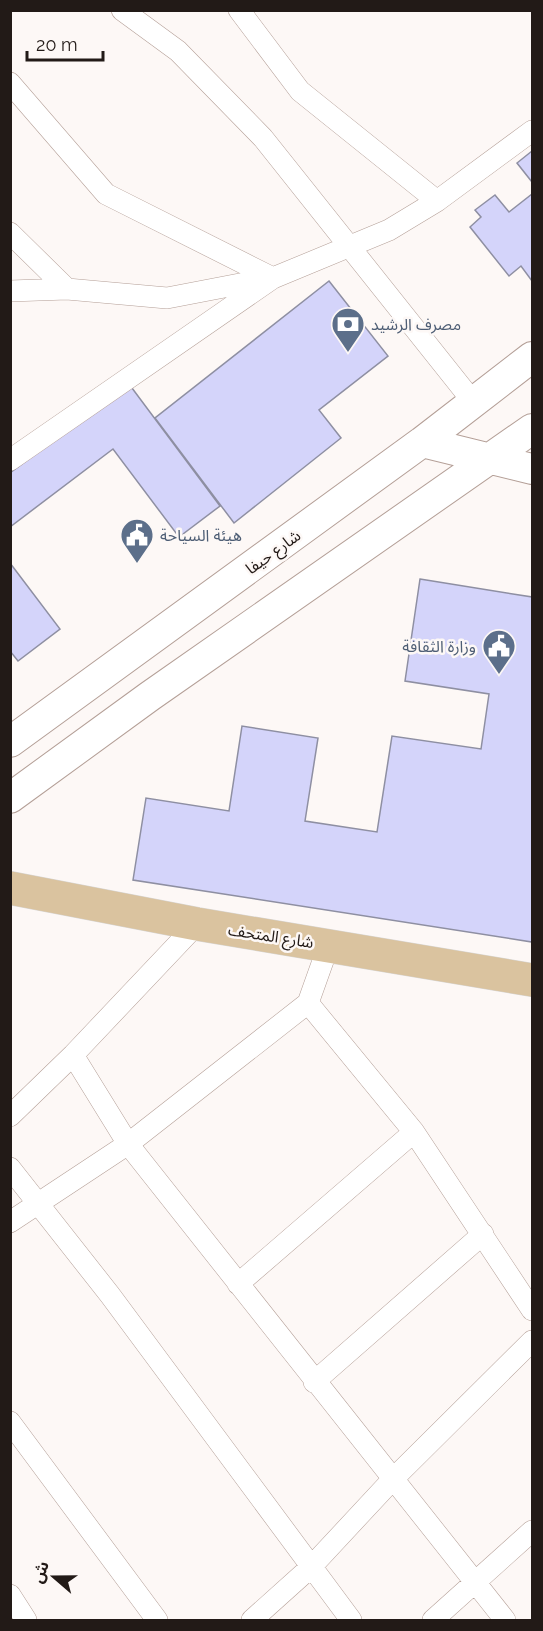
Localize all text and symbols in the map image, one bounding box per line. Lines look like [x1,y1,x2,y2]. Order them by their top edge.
scale bar [27,24,104,62]
text: 20 m [36,34,78,55]
bank icon: مصرف الرشيد [330,306,366,353]
place label: مصرف الرشيد [371,315,461,334]
public building icon: هيئة السياحة [119,517,155,564]
place label: هيئة السياحة [160,526,242,545]
street label: شارع حيفا [242,526,306,581]
public building icon: وزارة الثقافة [481,628,517,675]
place label: وزارة الثقافة [402,637,476,656]
street label: شارع المتحف [226,920,315,955]
north arrow [24,1547,84,1607]
text: ش [28,1558,53,1586]

